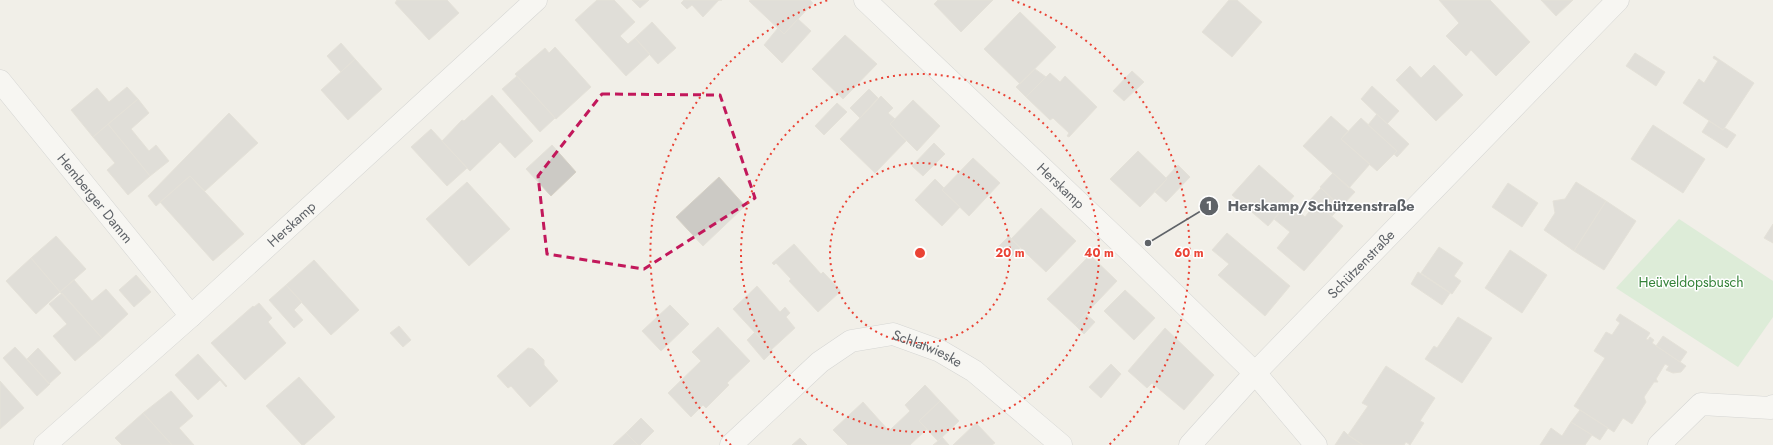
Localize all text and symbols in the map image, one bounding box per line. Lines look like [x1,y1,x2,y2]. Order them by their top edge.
street label: Hemberger Damm [53,149,138,247]
street label: Herskamp [1032,158,1089,214]
callout: Herskamp/Schützenstraße [1199,193,1423,220]
text: Herskamp/Schützenstraße [1227,195,1415,217]
street label: Herskamp [263,197,320,251]
text: 1 [1206,197,1212,215]
street label: Schützenstraße [1323,225,1399,303]
text: 20 m [995,244,1025,262]
text: 40 m [1084,244,1114,262]
text: 60 m [1174,244,1204,262]
centre of rings [913,246,927,260]
park label: Heüveldopsbusch [1638,272,1744,292]
street label: Schlatwieske [890,325,966,372]

